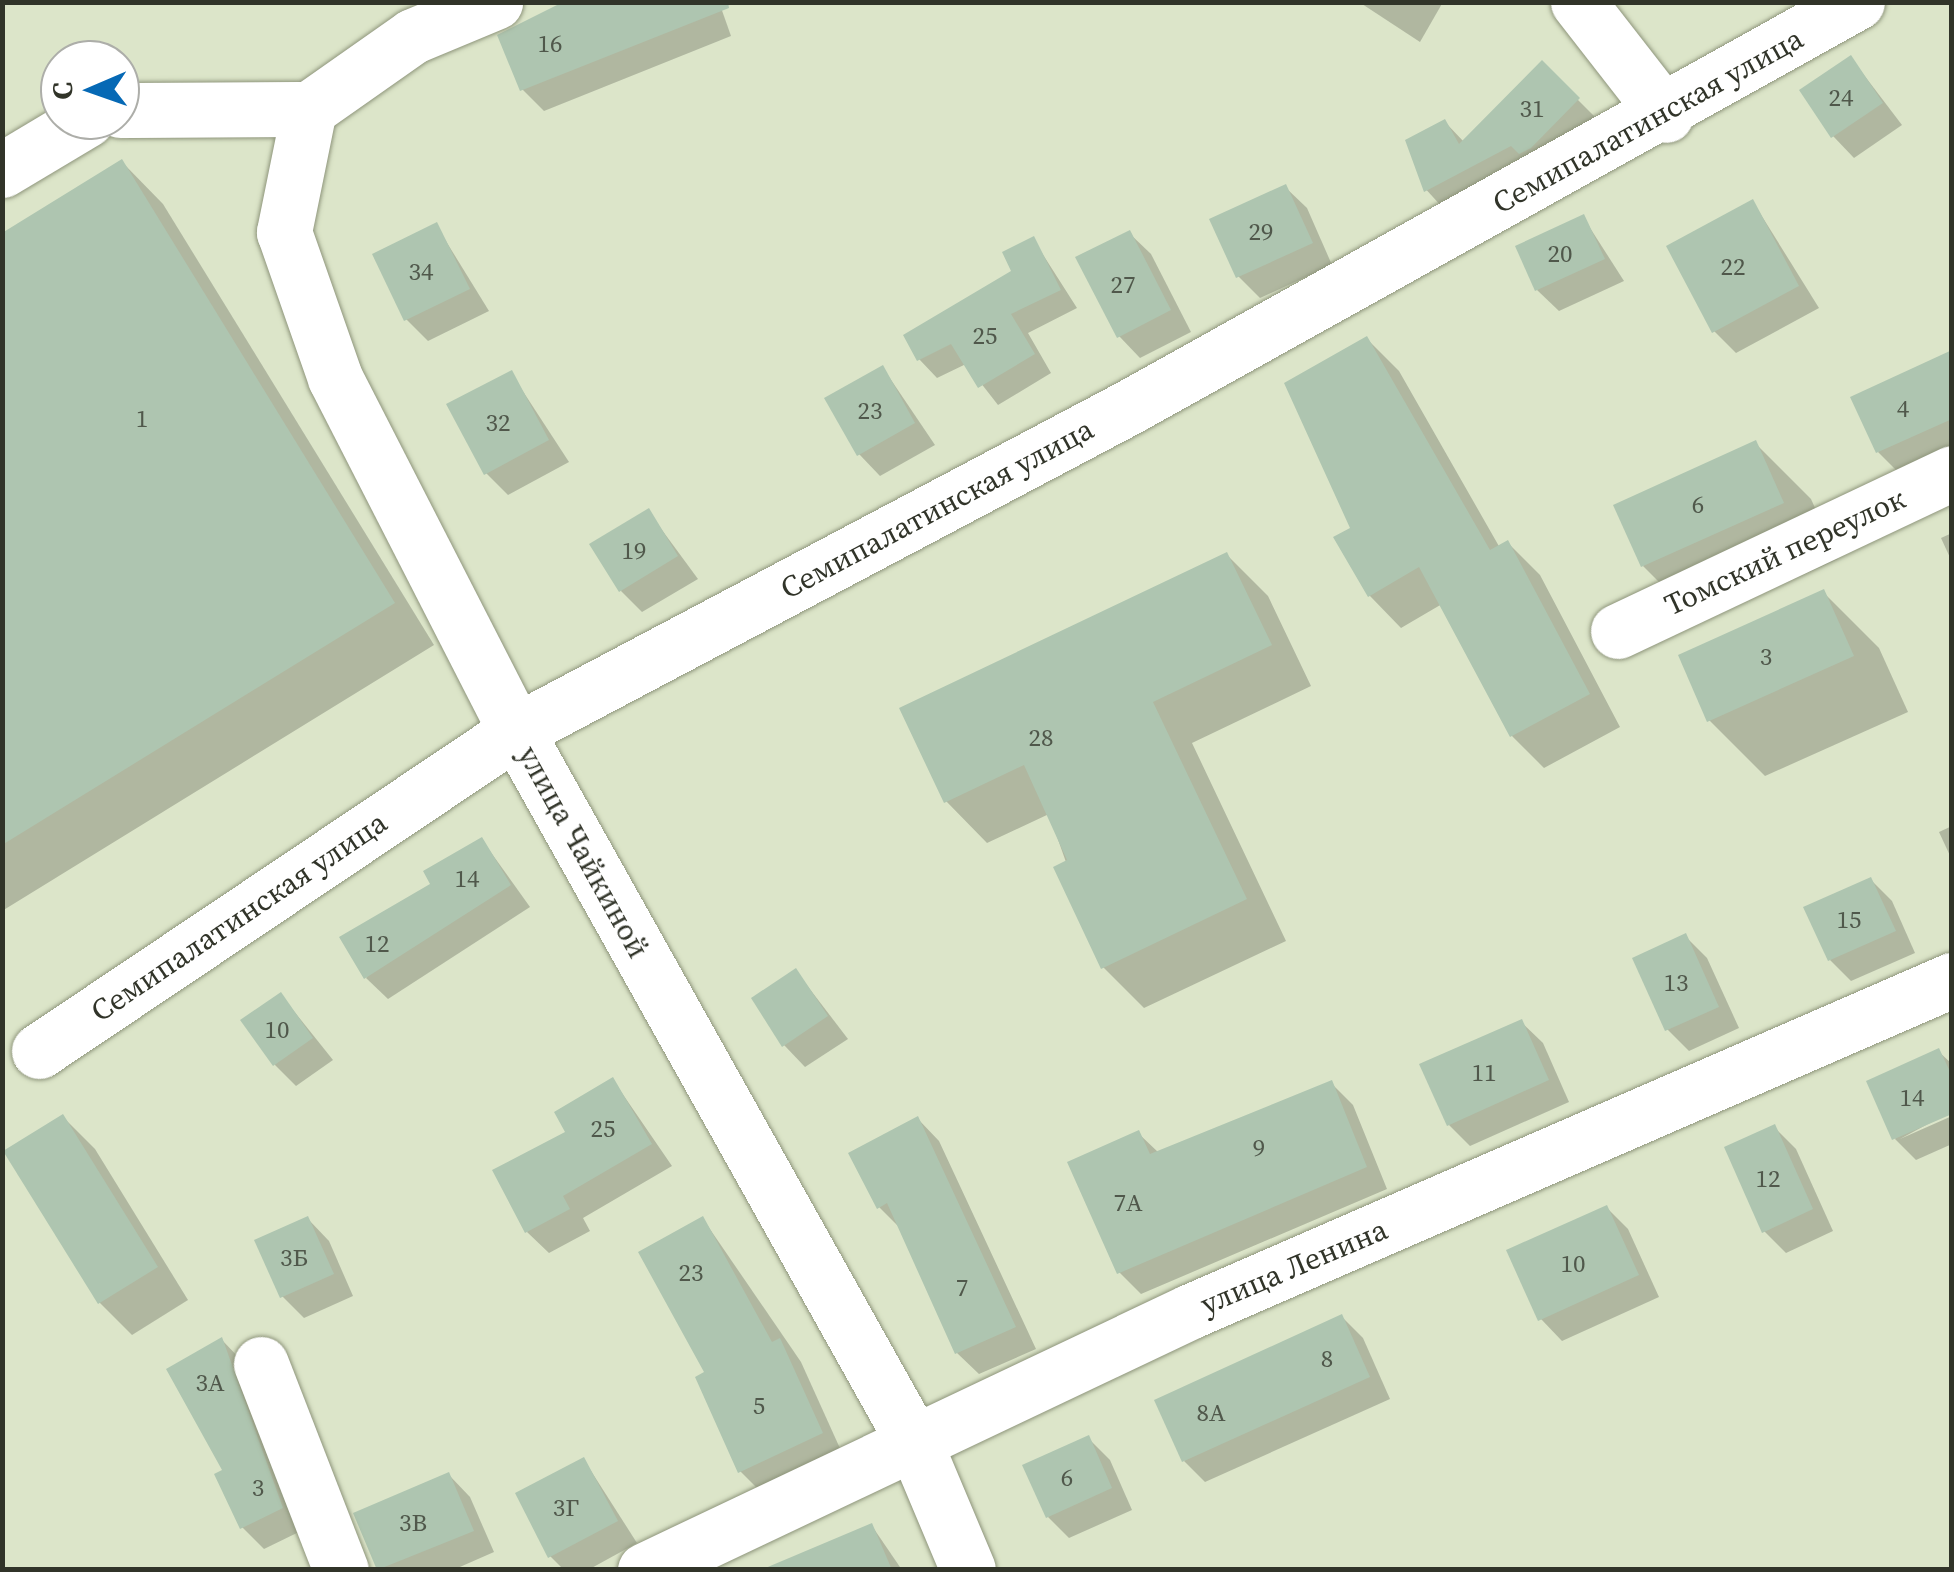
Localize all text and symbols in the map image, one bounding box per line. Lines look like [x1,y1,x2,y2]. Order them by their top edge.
street label: Семипалатинская улица [1487,21,1809,221]
house number: 16 [538,28,562,58]
north arrow [40,40,140,140]
text: С [43,82,81,100]
house number: 24 [1829,82,1853,112]
house number: 31 [1520,93,1544,123]
house number: 29 [1249,216,1273,246]
house number: 20 [1548,238,1572,268]
house number: 22 [1721,251,1745,281]
house number: 34 [409,256,433,286]
house number: 27 [1111,269,1135,299]
house number: 25 [973,320,997,350]
house number: 4 [1897,393,1909,423]
house number: 23 [858,395,882,425]
house number: 1 [136,403,148,433]
house number: 32 [486,407,510,437]
street label: Семипалатинская улица [774,411,1100,607]
street label: Томский переулок [1659,480,1911,624]
house number: 6 [1692,489,1704,519]
house number: 19 [622,535,646,565]
house number: 3 [1760,641,1772,671]
house number: 28 [1029,722,1053,752]
street label: улица Чайкиной [510,740,656,964]
street label: Семипалатинская улица [84,804,394,1030]
house number: 14 [455,863,479,893]
house number: 15 [1837,904,1861,934]
house number: 12 [365,928,389,958]
house number: 13 [1664,967,1688,997]
house number: 10 [265,1014,289,1044]
house number: 11 [1472,1057,1496,1087]
house number: 14 [1900,1082,1924,1112]
house number: 25 [591,1113,615,1143]
house number: 9 [1253,1132,1265,1162]
house number: 12 [1756,1163,1780,1193]
house number: 7А [1113,1187,1143,1217]
street label: улица Ленина [1195,1211,1393,1323]
house number: 3Б [280,1242,308,1272]
house number: 10 [1561,1248,1585,1278]
house number: 23 [679,1257,703,1287]
house number: 7 [956,1272,968,1302]
house number: 8 [1321,1343,1333,1373]
house number: 3А [195,1367,225,1397]
house number: 5 [753,1390,765,1420]
house number: 8А [1196,1397,1226,1427]
house number: 6 [1061,1462,1073,1492]
house number: 3 [252,1472,264,1502]
house number: 3Г [553,1492,579,1522]
house number: 3В [399,1507,427,1537]

